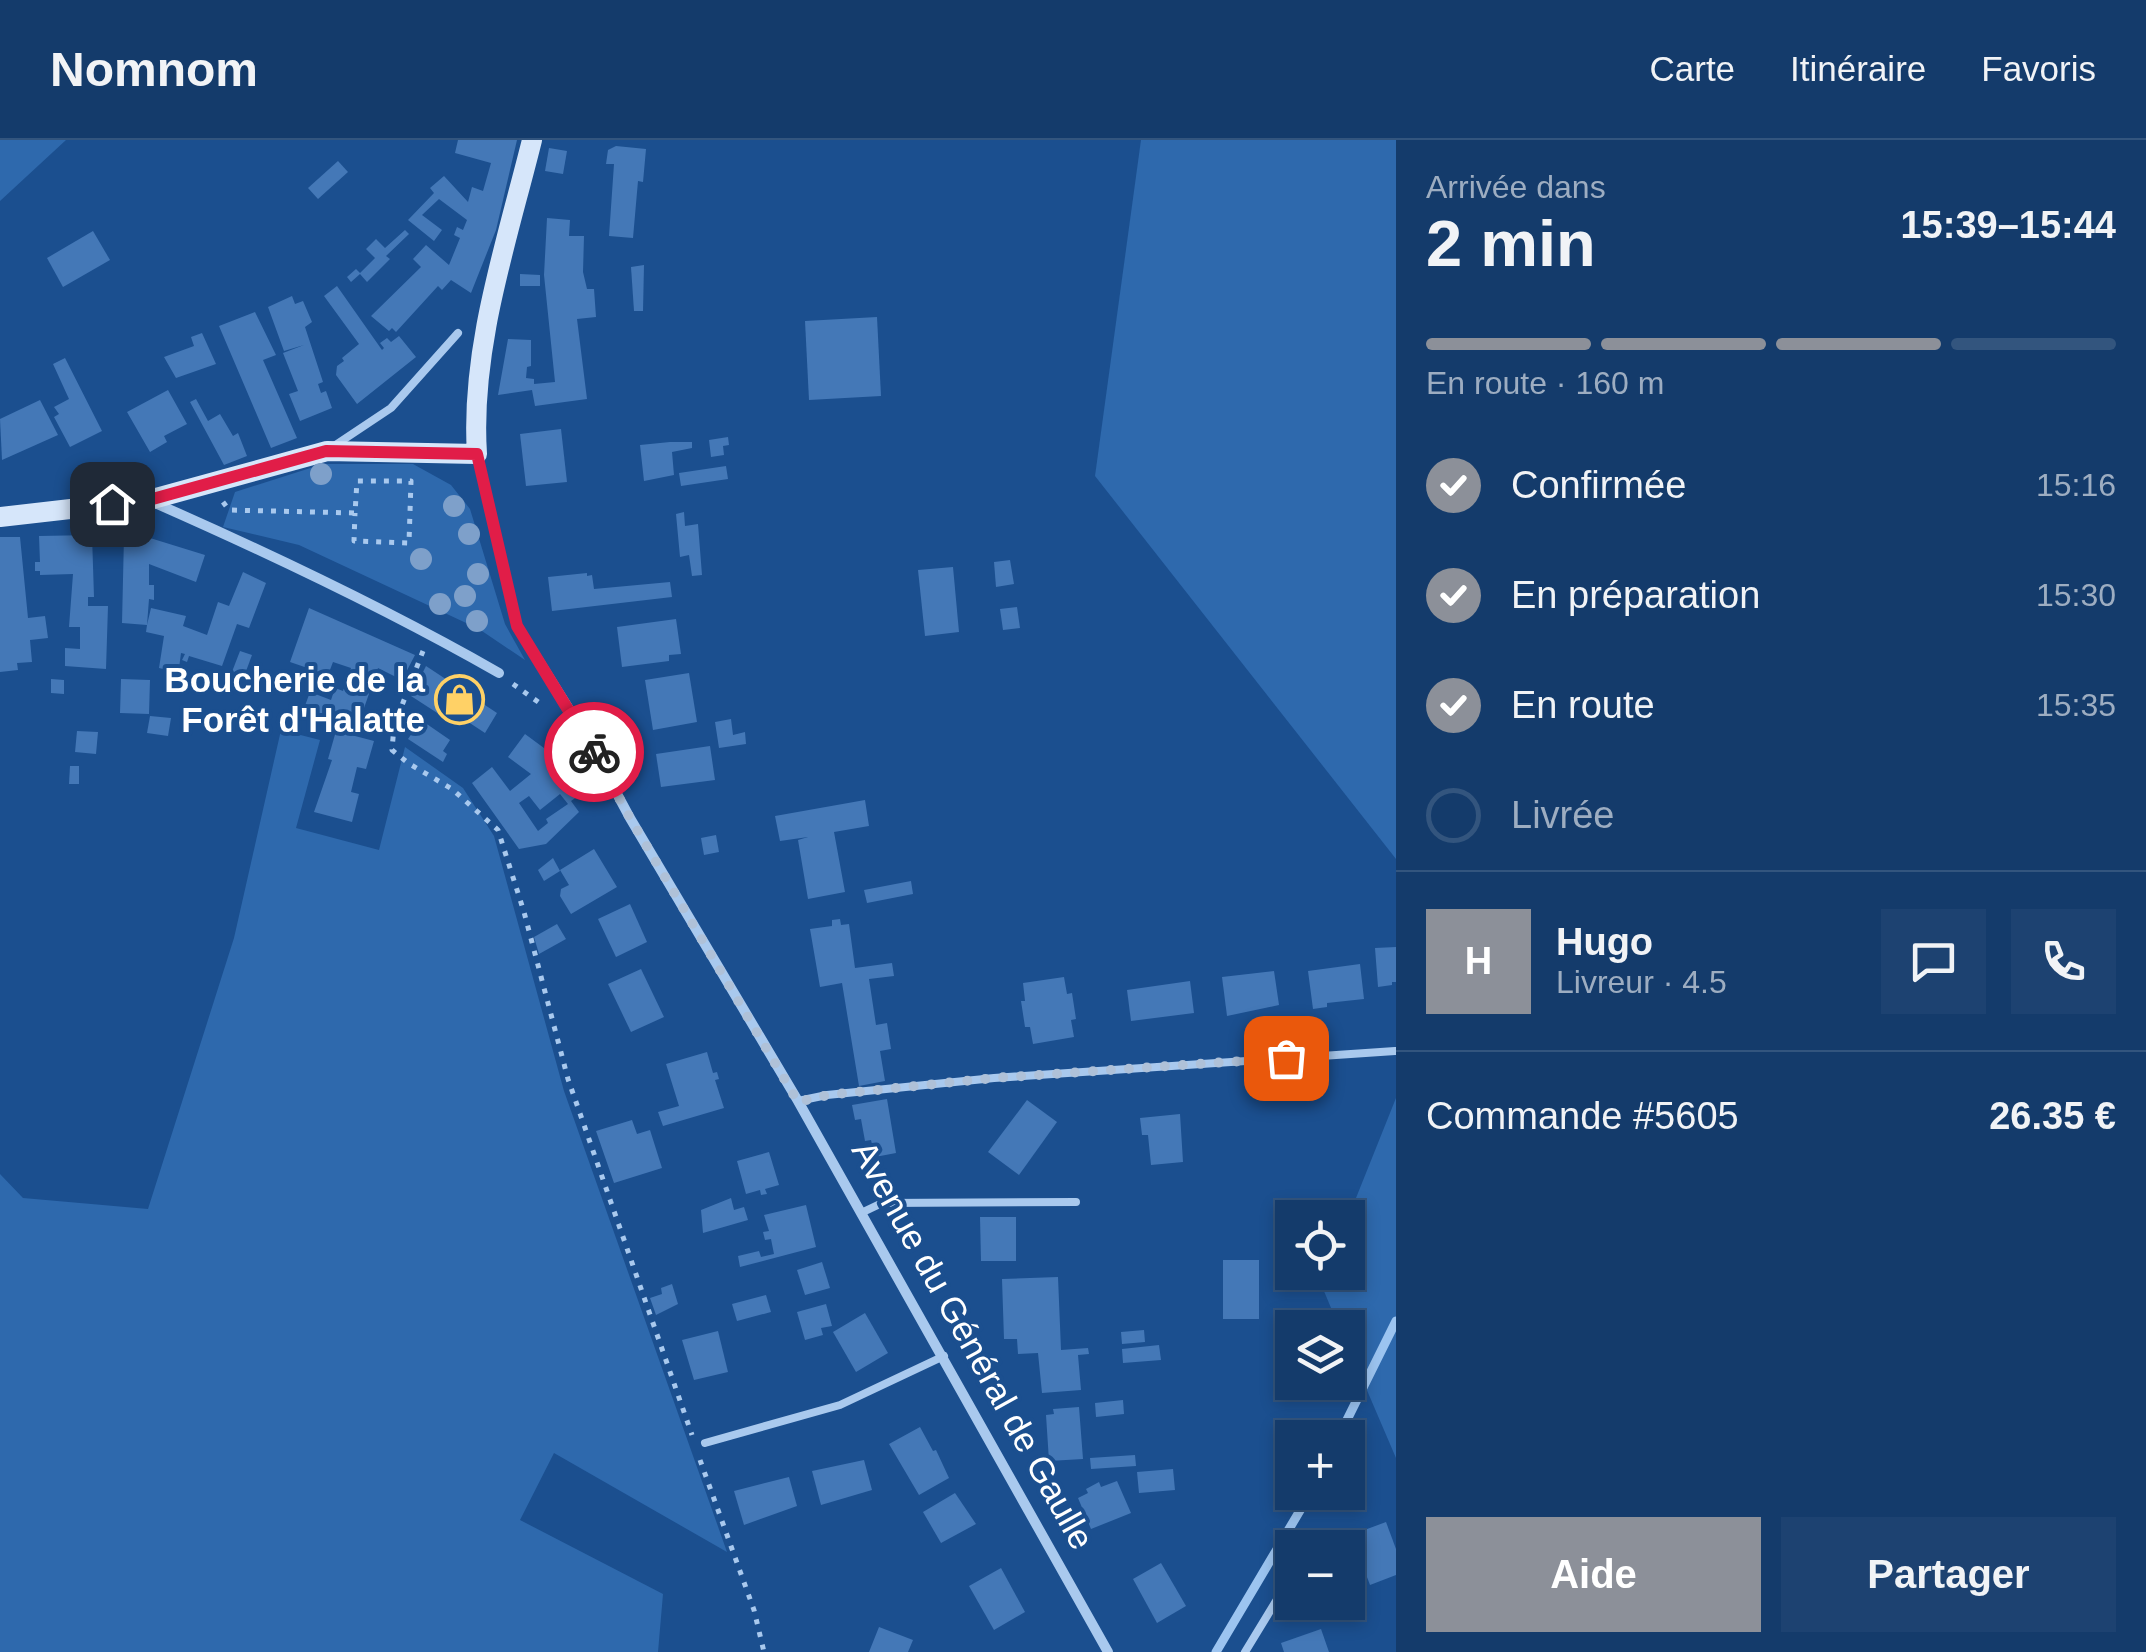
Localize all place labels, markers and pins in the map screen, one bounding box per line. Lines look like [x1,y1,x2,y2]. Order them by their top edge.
pin [70,462,155,547]
place label: Boucherie de la Forêt d'Halatte [164,660,426,739]
shop icon: Boucherie de la Forêt d'Halatte [434,674,486,726]
pin [1244,1016,1329,1101]

